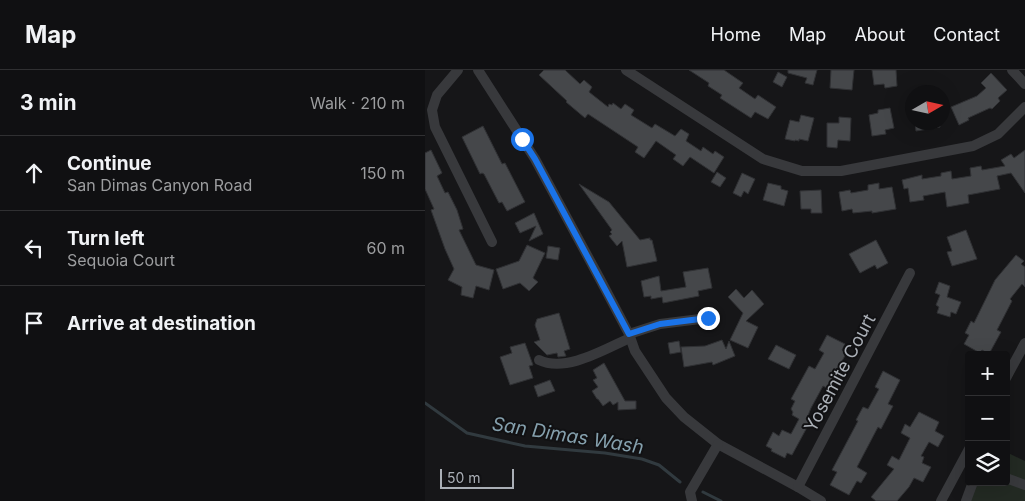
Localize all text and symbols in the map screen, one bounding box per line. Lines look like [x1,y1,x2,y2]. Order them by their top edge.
text: Map [25,20,76,49]
text: Home [711,24,761,45]
text: Map [789,24,826,45]
text: About [854,24,905,45]
text: Contact [933,24,1000,45]
north arrow [905,85,950,130]
text: 3 min [20,90,76,115]
text: Walk · 210 m [310,93,405,113]
route start [511,128,534,151]
text: Continue [67,152,152,175]
icon: ahead [20,159,48,187]
text: 150 m [360,163,405,183]
text: San Dimas Canyon Road [67,175,252,195]
text: Turn left [67,227,145,250]
icon: left [20,234,48,262]
text: 60 m [366,238,405,258]
text: Sequoia Court [67,250,175,270]
route end [697,307,720,330]
icon: arrive [20,309,48,337]
street label: Yosemite Court [800,310,880,435]
text: Arrive at destination [67,312,256,335]
map controls [965,351,1010,486]
button: + [965,351,1010,396]
button: − [965,396,1010,441]
water label: San Dimas Wash [491,412,645,459]
button: layers [965,441,1010,486]
scale bar [440,466,514,489]
text: 50 m [447,469,481,486]

